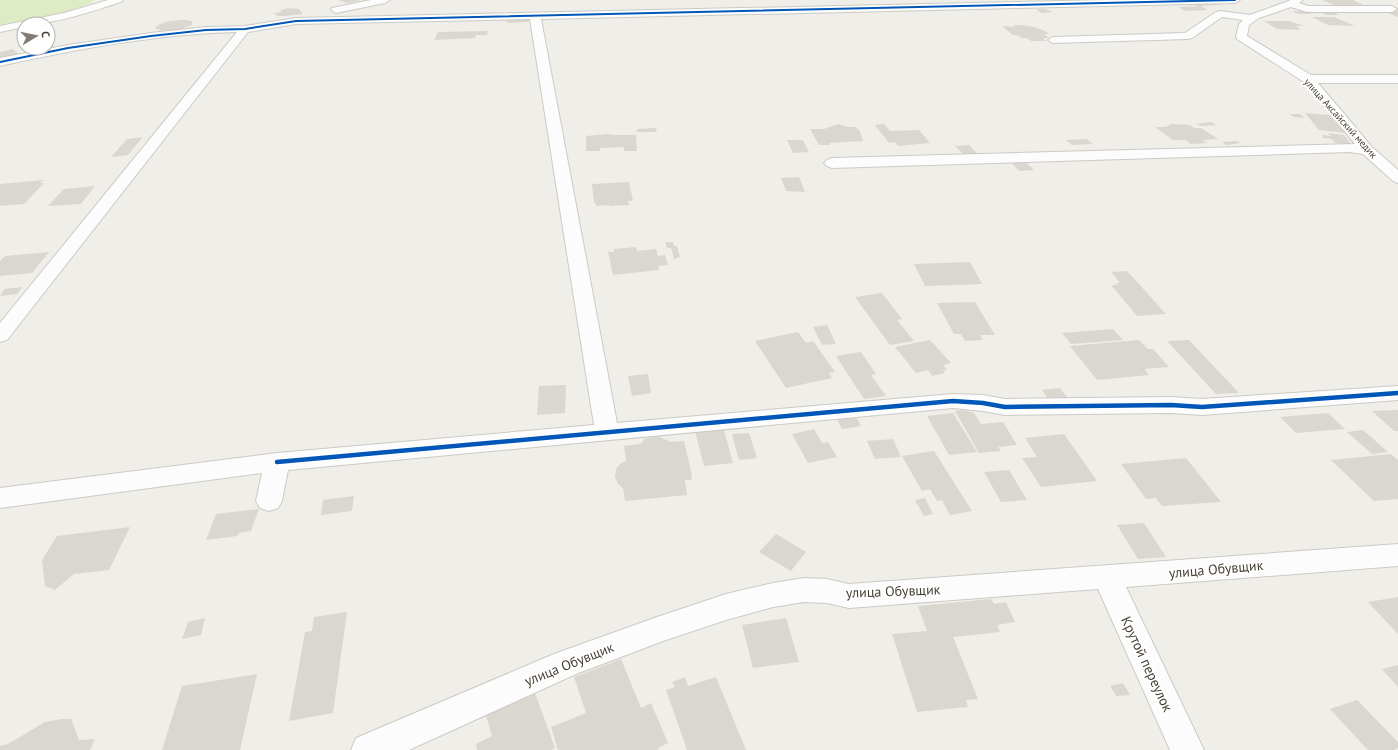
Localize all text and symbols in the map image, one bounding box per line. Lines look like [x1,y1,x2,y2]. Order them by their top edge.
north arrow [16,16,56,56]
text: С [38,30,53,39]
street label: улица Аксайский медик [1301,76,1380,161]
street label: улица Обувщик [1168,556,1264,582]
street label: улица Обувщик [845,580,941,602]
street label: Крутой переулок [1117,613,1177,715]
street label: улица Обувщик [522,638,617,690]

